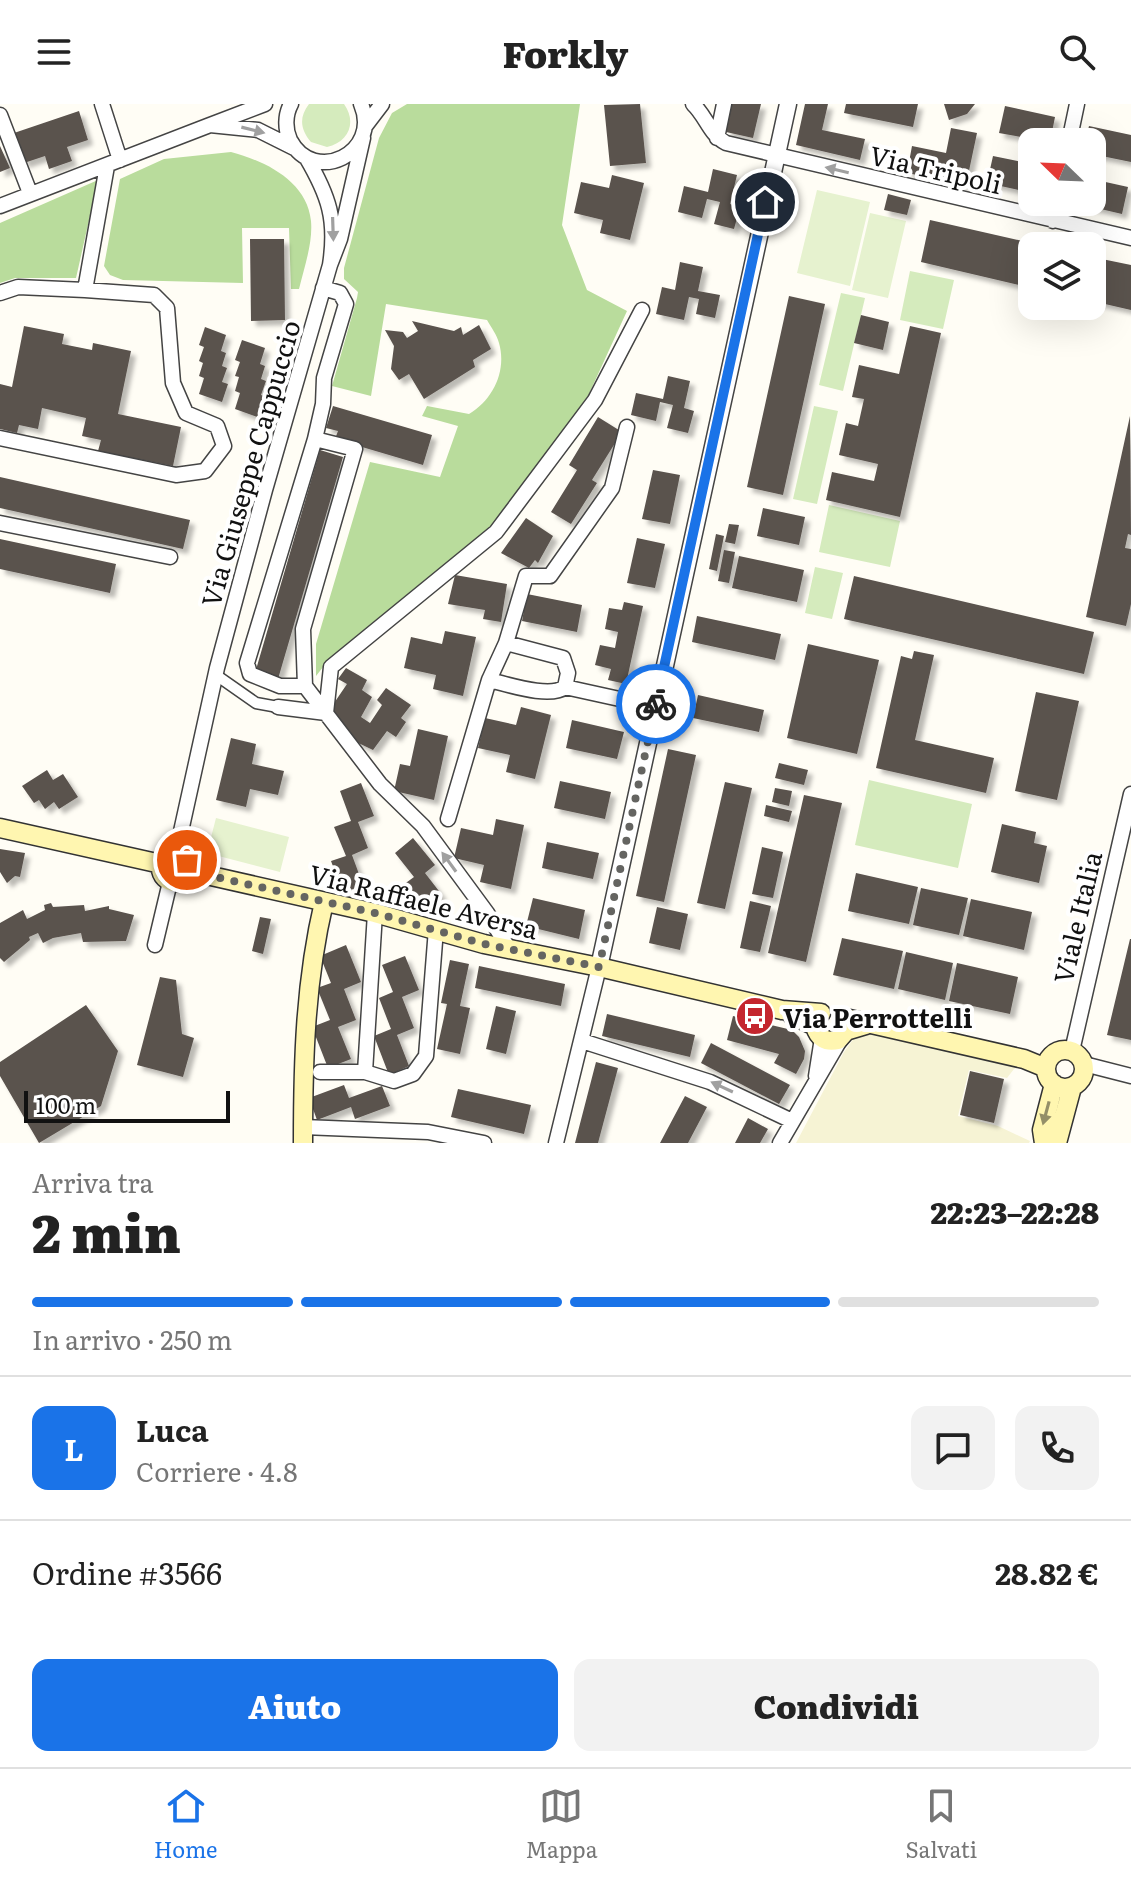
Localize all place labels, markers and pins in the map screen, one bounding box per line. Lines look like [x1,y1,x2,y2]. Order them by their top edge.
pin [731,168,799,236]
pin [153,826,221,894]
bus stop icon: Via Perrottelli [734,995,776,1037]
place label: Via Perrottelli [783,997,972,1036]

